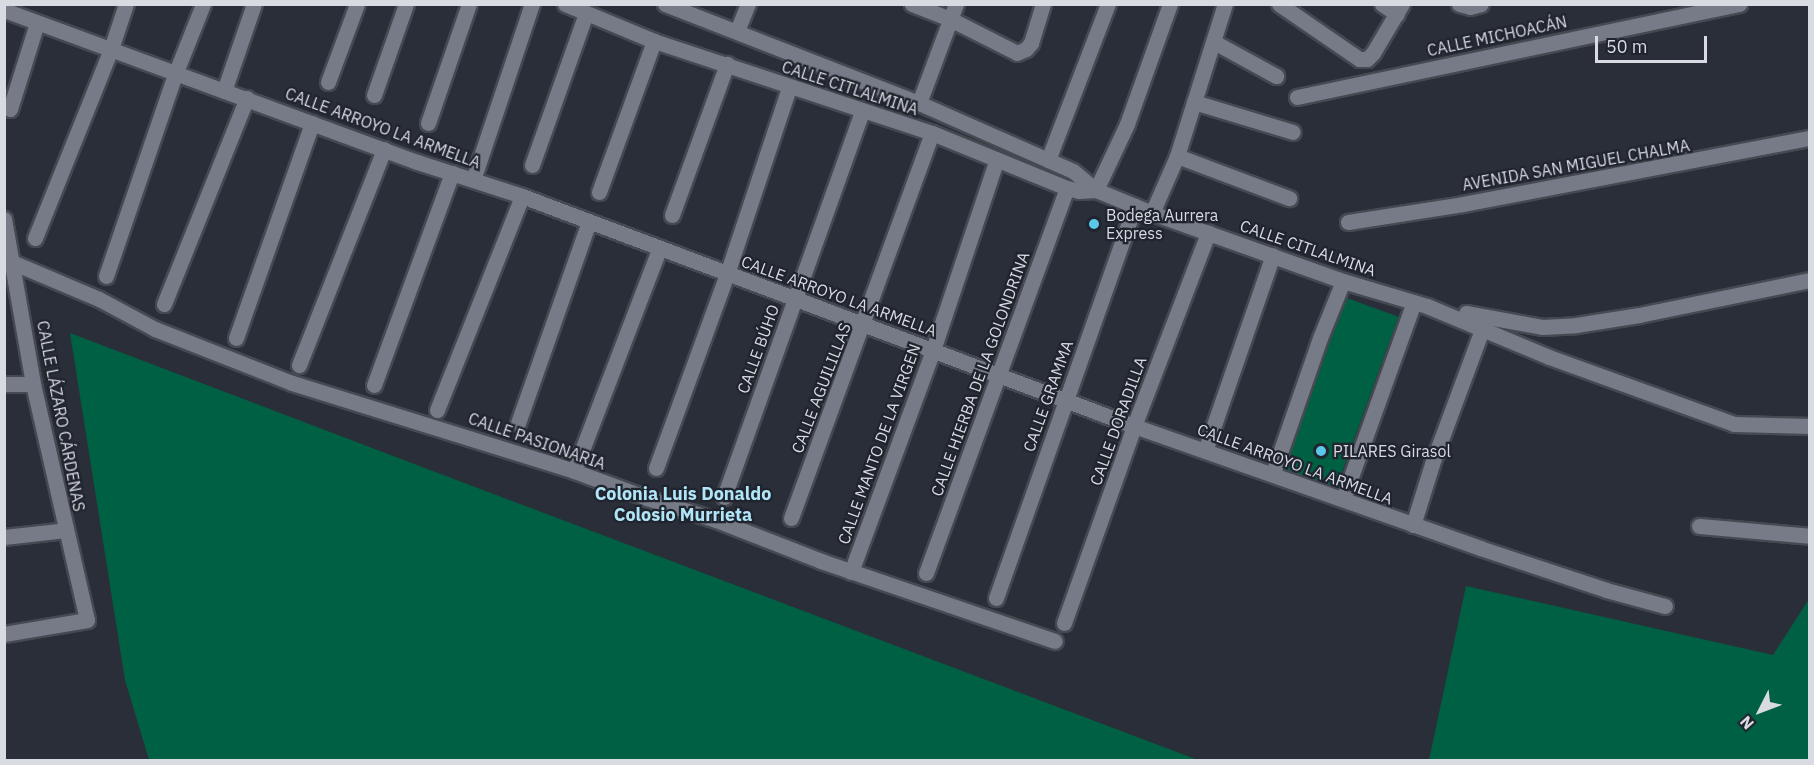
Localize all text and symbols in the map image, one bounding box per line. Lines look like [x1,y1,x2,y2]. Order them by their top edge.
street label: CALLE MICHOACÁN [1425,12,1569,60]
scale bar [1598,24,1710,62]
text: 50 m [1606,35,1648,58]
street label: CALLE CITLALMINA [779,57,921,119]
street label: CALLE ARROYO LA ARMELLA [283,84,483,172]
street label: AVENIDA SAN MIGUEL CHALMA [1461,136,1691,194]
place label: Bodega Aurrera Express [1106,205,1218,243]
street label: CALLE CITLALMINA [1238,216,1378,280]
marker: Bodega Aurrera Express [1087,217,1101,231]
street label: CALLE HIERBA DE LA GOLONDRINA [927,249,1033,499]
street label: CALLE ARROYO LA ARMELLA [739,252,939,340]
street label: CALLE BÚHO [733,302,783,396]
street label: CALLE LÁZARO CÁRDENAS [33,319,89,513]
street label: CALLE AGUILILLAS [787,320,855,456]
street label: CALLE GRAMMA [1019,338,1077,454]
street label: CALLE MANTO DE LA VIRGEN [834,341,924,547]
street label: CALLE DORADILLA [1086,354,1150,488]
street label: CALLE PASIONARIA [466,408,608,474]
street label: CALLE ARROYO LA ARMELLA [1195,420,1395,508]
place label: PILARES Girasol [1333,441,1451,461]
marker: PILARES Girasol [1314,444,1328,458]
district label: Colonia Luis Donaldo Colosio Murrieta [595,484,771,526]
north arrow [1730,681,1790,741]
text: N [1735,712,1758,734]

